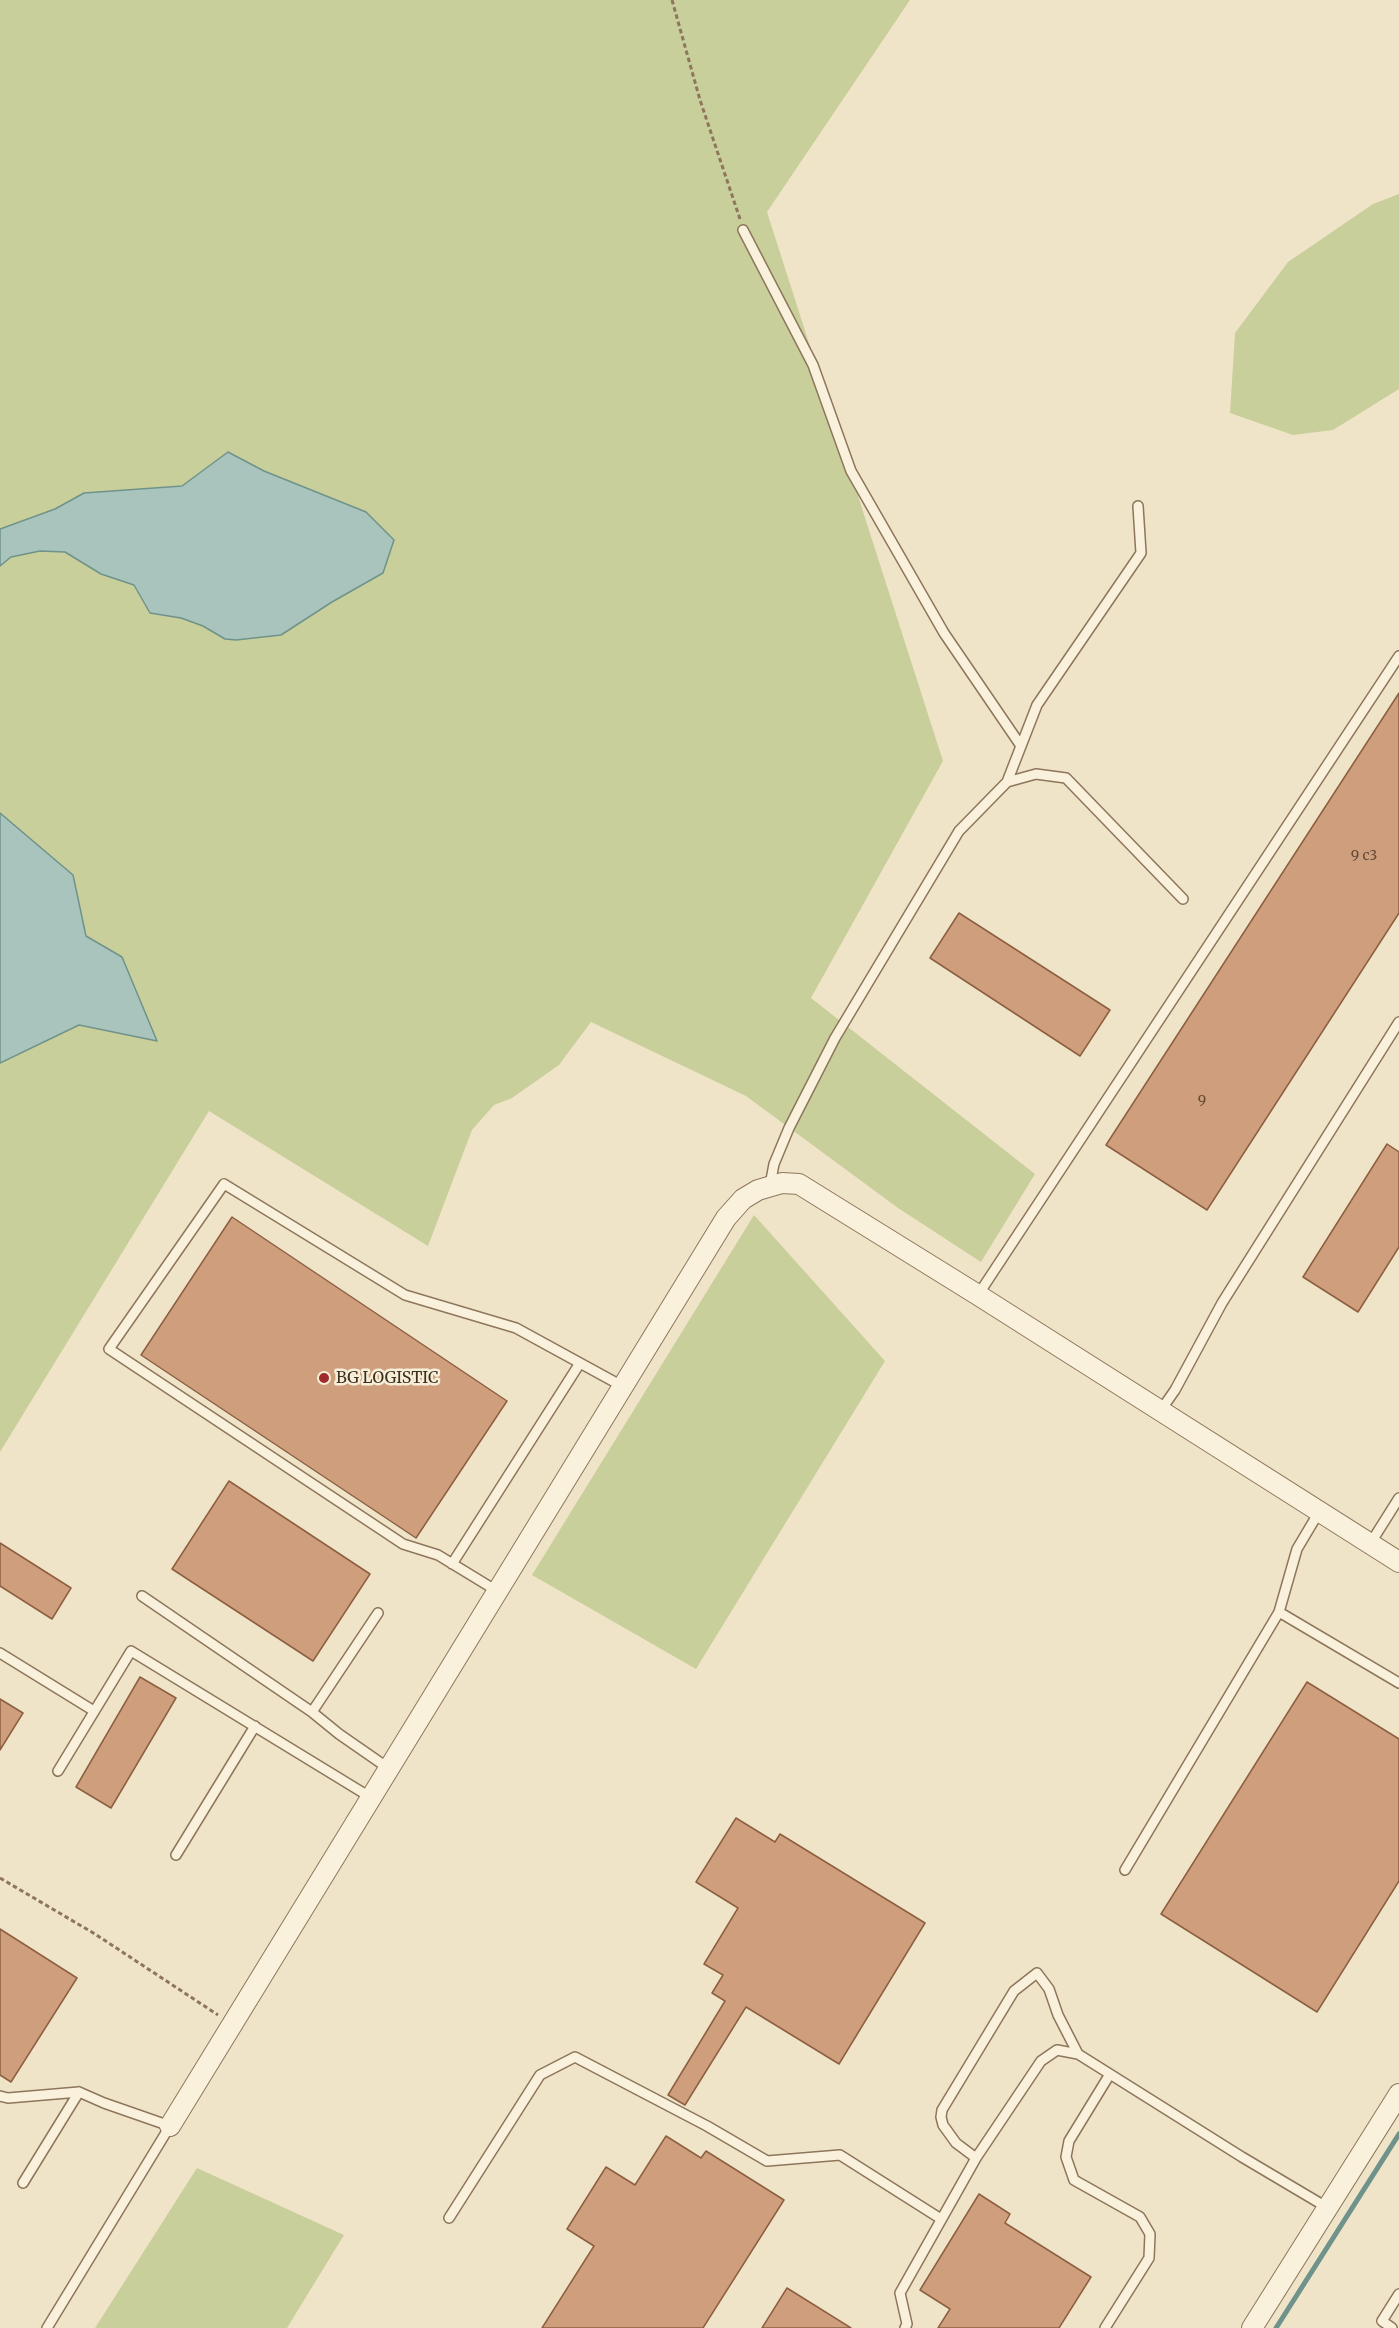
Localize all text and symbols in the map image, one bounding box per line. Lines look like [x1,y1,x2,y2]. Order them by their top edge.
house number: 9 с3 [1351,848,1377,864]
house number: 9 [1198,1093,1206,1109]
place label: BG LOGISTIC [336,1368,438,1388]
marker: BG LOGISTIC [317,1371,331,1385]

